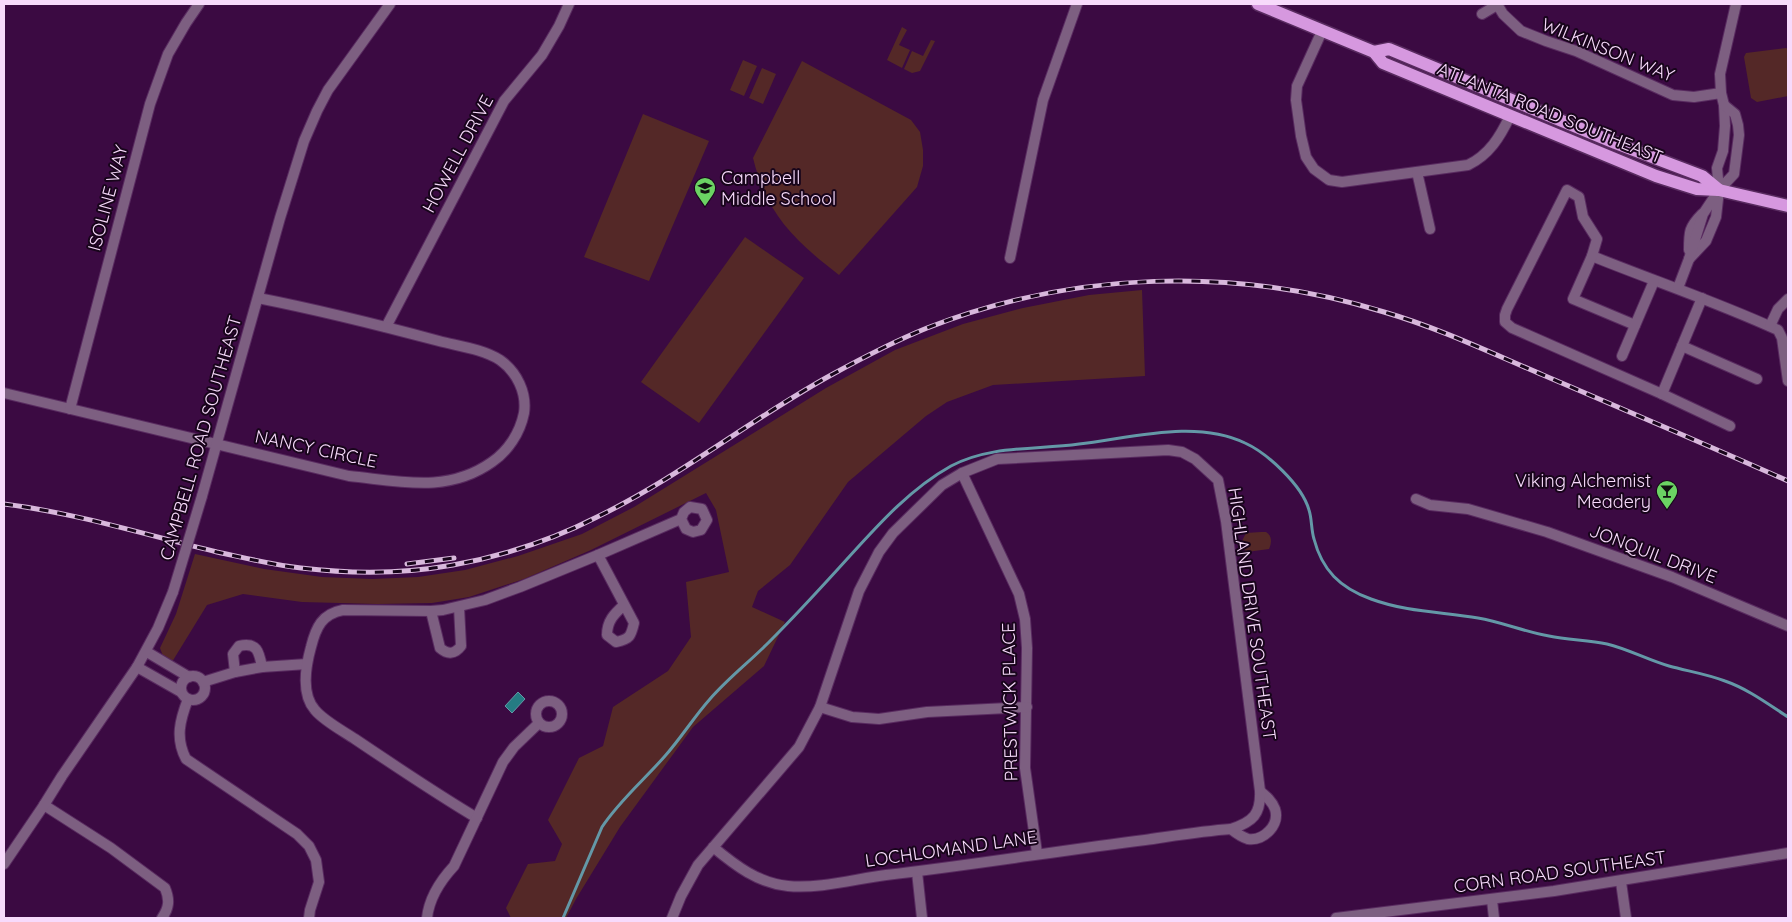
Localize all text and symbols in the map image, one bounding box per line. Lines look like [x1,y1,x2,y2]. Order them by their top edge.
street label: WILKINSON WAY [1538,12,1678,87]
street label: ATLANTA ROAD SOUTHEAST [1434,57,1666,168]
street label: HOWELL DRIVE [417,91,498,217]
street label: ISOLINE WAY [82,142,133,253]
place label: Campbell Middle School [721,166,836,210]
school or university icon: Campbell Middle School [693,176,717,207]
street label: CAMPBELL ROAD SOUTHEAST [155,313,247,563]
street label: NANCY CIRCLE [253,424,379,473]
place label: Viking Alchemist Meadery [1515,469,1651,513]
bar icon: Viking Alchemist Meadery [1655,479,1679,510]
street label: HIGHLAND DRIVE SOUTHEAST [1223,486,1282,742]
street label: JONQUIL DRIVE [1586,519,1720,588]
street label: PRESTWICK PLACE [997,622,1022,782]
street label: LOCHLOMAND LANE [864,825,1038,872]
street label: CORN ROAD SOUTHEAST [1452,845,1668,898]

